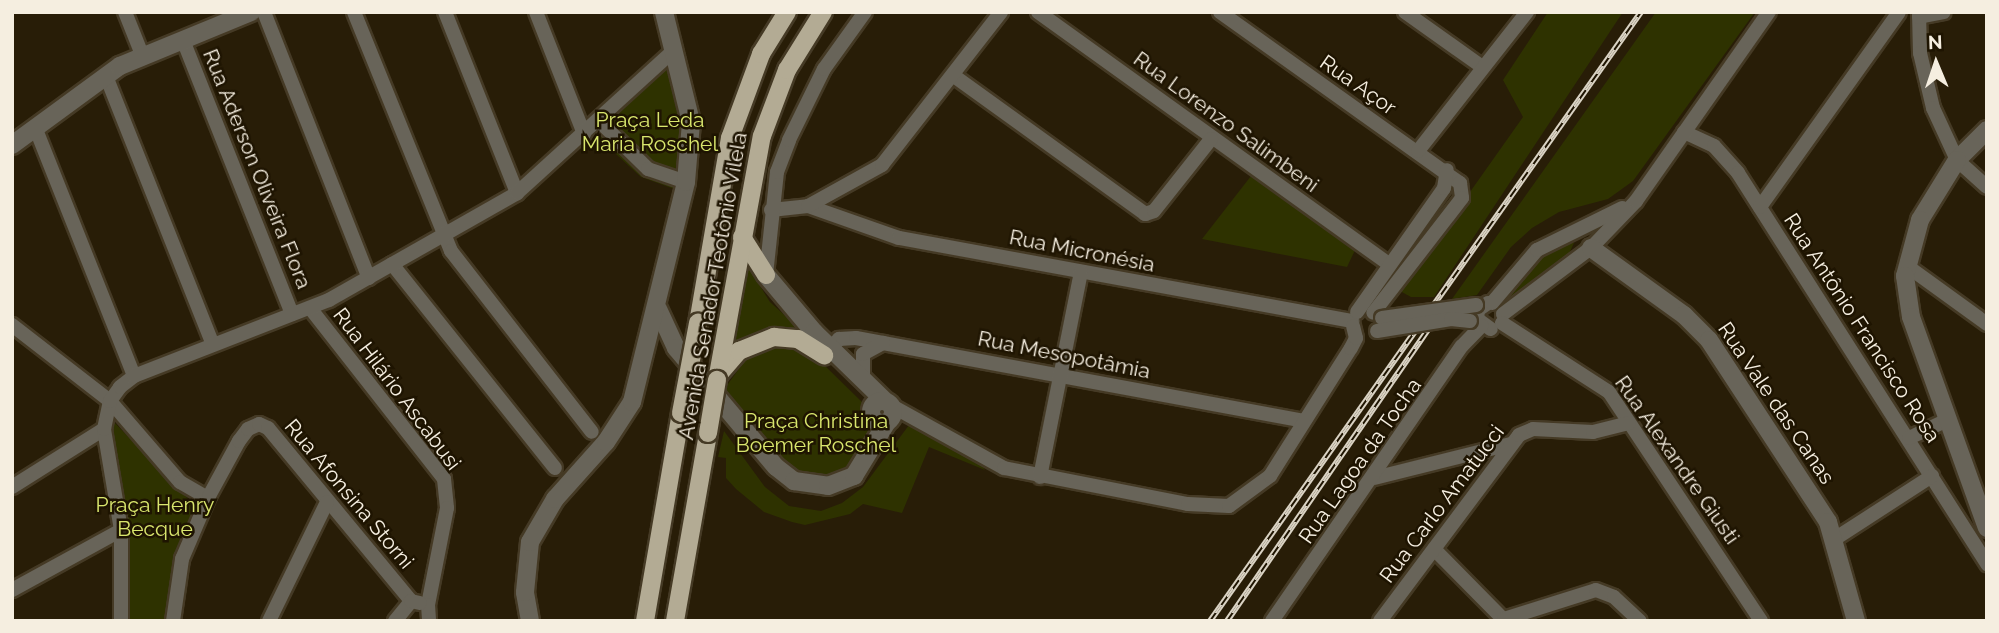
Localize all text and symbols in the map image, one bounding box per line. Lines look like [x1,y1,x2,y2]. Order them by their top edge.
north arrow [1901,28,1971,98]
text: N [1928,31,1943,53]
street label: Rua Aderson Oliveira Flora [197,45,317,293]
street label: Rua Lorenzo Salimbeni [1128,46,1324,198]
street label: Rua Açor [1315,49,1401,121]
park label: Praça Leda Maria Roschel [582,107,718,157]
street label: Avenida Senador Teotônio Vilela [673,129,753,443]
street label: Rua Antônio Francisco Rosa [1778,208,1946,448]
street label: Rua Micronésia [1007,225,1157,277]
street label: Rua Hilário Ascabusi [328,303,466,475]
street label: Rua Vale das Canas [1712,317,1840,489]
street label: Rua Mesopotâmia [976,326,1152,384]
street label: Rua Alexandre Giusti [1609,371,1745,549]
street label: Rua Lagoa da Tocha [1293,373,1427,549]
park label: Praça Christina Boemer Roschel [736,408,896,458]
street label: Rua Afonsina Storni [279,414,419,574]
street label: Rua Carlo Amatucci [1374,420,1510,588]
park label: Praça Henry Becque [96,492,214,542]

